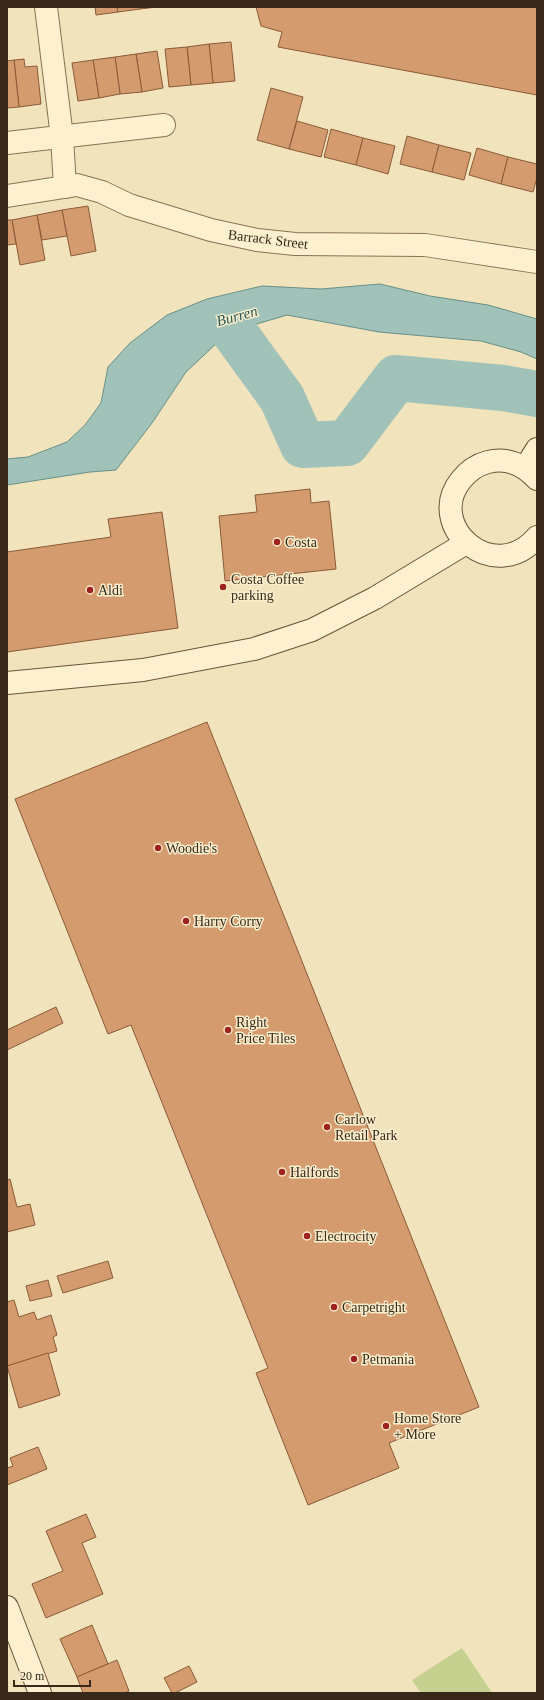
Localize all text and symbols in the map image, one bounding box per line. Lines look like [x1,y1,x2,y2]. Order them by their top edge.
street label: Barrack Street [227,227,309,252]
water label: Burren [215,303,259,329]
place label: Costa [285,535,318,550]
marker: Costa [272,537,282,547]
place label: Costa Coffee parking [231,572,304,603]
marker: Costa Coffee parking [218,582,228,592]
place label: Aldi [98,583,123,598]
marker: Aldi [85,585,95,595]
place label: Woodie's [166,841,217,856]
marker: Woodie's [153,843,163,853]
place label: Harry Corry [194,914,263,929]
marker: Harry Corry [181,916,191,926]
place label: Right Price Tiles [236,1015,296,1046]
marker: Right Price Tiles [223,1025,233,1035]
place label: Carlow Retail Park [335,1112,398,1143]
marker: Carlow Retail Park [322,1122,332,1132]
place label: Halfords [290,1165,339,1180]
marker: Halfords [277,1167,287,1177]
place label: Electrocity [315,1229,376,1244]
marker: Electrocity [302,1231,312,1241]
place label: Carpetright [342,1300,406,1315]
marker: Carpetright [329,1302,339,1312]
place label: Petmania [362,1352,415,1367]
marker: Petmania [349,1354,359,1364]
place label: Home Store + More [394,1411,461,1442]
marker: Home Store + More [381,1421,391,1431]
scale bar [14,1662,90,1688]
text: 20 m [20,1669,45,1683]

